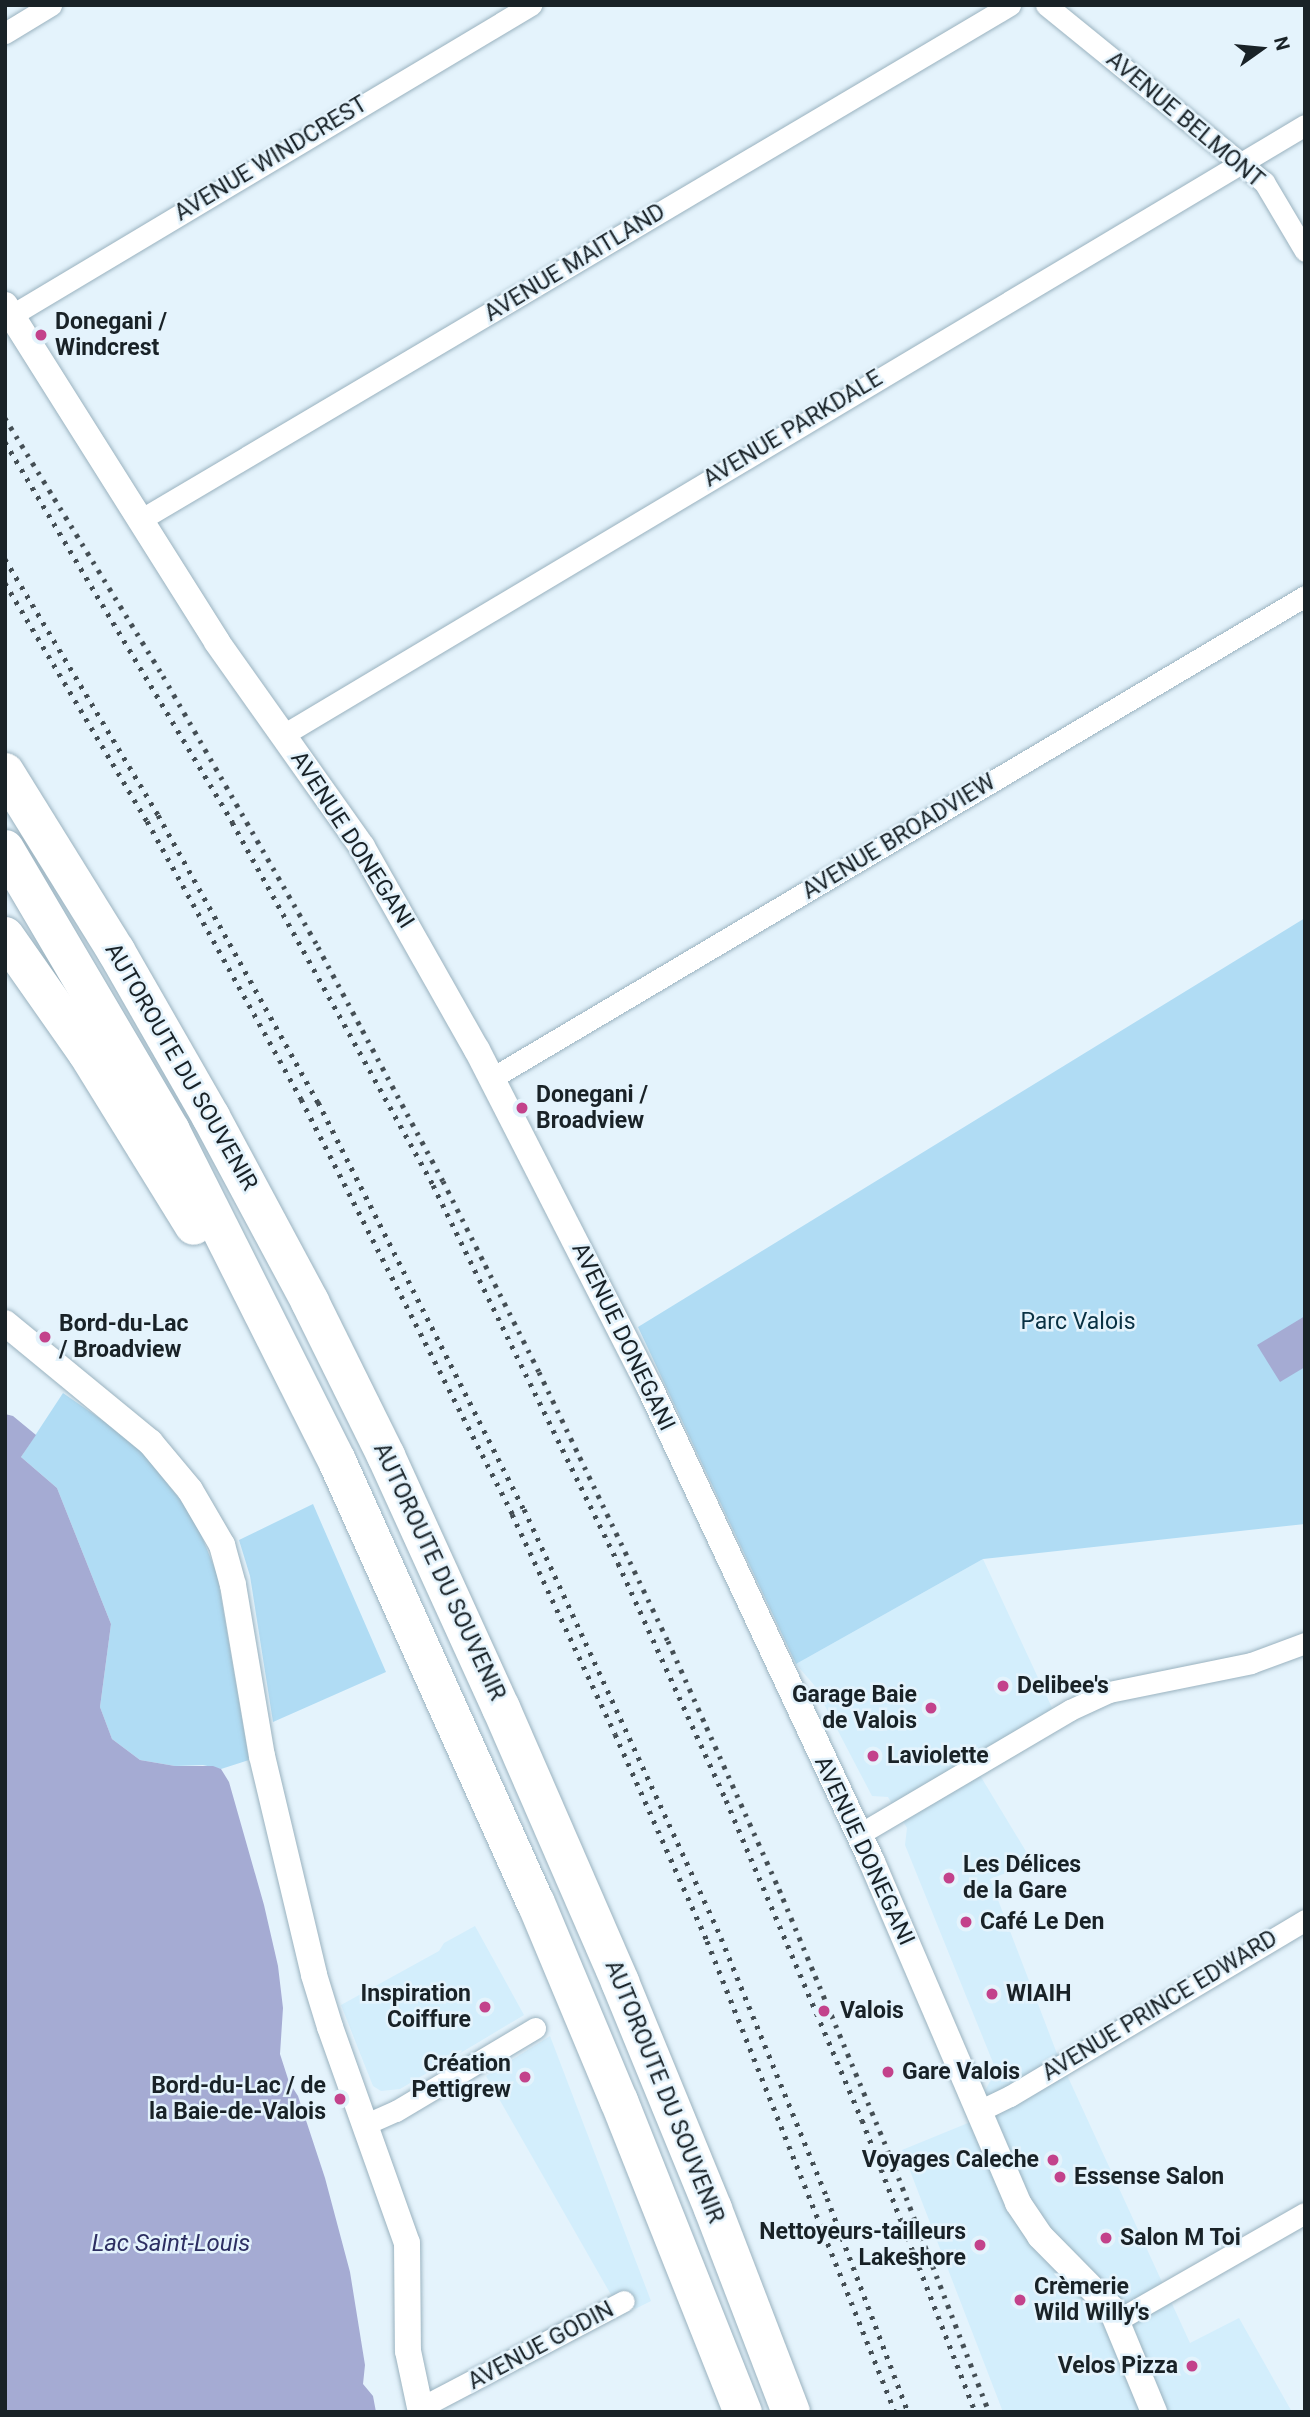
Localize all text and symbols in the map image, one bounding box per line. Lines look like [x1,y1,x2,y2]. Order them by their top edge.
north arrow [1226,14,1296,84]
text: N [1269,34,1295,53]
street label: AVENUE BELMONT [1101,46,1269,194]
street label: AVENUE WINDCREST [170,91,372,227]
street label: AVENUE MAITLAND [480,198,670,328]
place label: Donegani / Windcrest [55,308,167,362]
marker: Donegani / Windcrest [33,327,49,343]
street label: AVENUE PARKDALE [699,365,887,493]
street label: AVENUE DONEGANI [284,746,420,934]
street label: AVENUE BROADVIEW [798,768,1000,906]
street label: AUTOROUTE DU SOUVENIR [99,938,263,1196]
place label: Donegani / Broadview [536,1081,648,1135]
marker: Donegani / Broadview [514,1100,530,1116]
street label: AVENUE DONEGANI [566,1239,680,1435]
park label: Parc Valois [1020,1308,1136,1336]
place label: Bord-du-Lac / Broadview [59,1310,189,1364]
marker: Bord-du-Lac / Broadview [37,1329,53,1345]
street label: AUTOROUTE DU SOUVENIR [367,1439,511,1705]
place label: Delibee's [1017,1672,1109,1700]
marker: Delibee's [995,1678,1011,1694]
place label: Garage Baie de Valois [792,1681,917,1735]
marker: Garage Baie de Valois [923,1700,939,1716]
place label: Laviolette [887,1742,989,1770]
marker: Laviolette [865,1748,881,1764]
street label: AVENUE DONEGANI [808,1752,920,1950]
place label: Les Délices de la Gare [963,1851,1081,1905]
marker: Les Délices de la Gare [941,1870,957,1886]
place label: Café Le Den [980,1908,1104,1936]
marker: Café Le Den [958,1914,974,1930]
street label: AVENUE PRINCE EDWARD [1037,1925,1283,2087]
street label: AUTOROUTE DU SOUVENIR [599,1957,729,2227]
place label: Inspiration Coiffure [360,1980,471,2034]
place label: WIAIH [1006,1980,1071,2008]
marker: WIAIH [984,1986,1000,2002]
place label: Valois [840,1997,904,2025]
marker: Inspiration Coiffure [477,1999,493,2015]
marker: Valois [814,2001,834,2021]
place label: Création Pettigrew [412,2050,511,2104]
place label: Gare Valois [902,2058,1020,2086]
marker: Gare Valois [880,2064,896,2080]
marker: Création Pettigrew [517,2069,533,2085]
place label: Bord-du-Lac / de la Baie-de-Valois [149,2072,326,2126]
marker: Bord-du-Lac / de la Baie-de-Valois [332,2091,348,2107]
place label: Voyages Caleche [862,2146,1039,2174]
marker: Voyages Caleche [1045,2152,1061,2168]
place label: Essense Salon [1074,2163,1224,2191]
marker: Essense Salon [1052,2169,1068,2185]
place label: Nettoyeurs-tailleurs Lakeshore [759,2218,966,2272]
place label: Salon M Toi [1120,2224,1241,2252]
water label: Lac Saint-Louis [92,2230,250,2258]
marker: Salon M Toi [1098,2230,1114,2246]
marker: Nettoyeurs-tailleurs Lakeshore [972,2237,988,2253]
place label: Crèmerie Wild Willy's [1034,2273,1150,2327]
marker: Crèmerie Wild Willy's [1012,2292,1028,2308]
street label: AVENUE GODIN [463,2296,619,2396]
place label: Velos Pizza [1058,2352,1178,2380]
marker: Velos Pizza [1184,2358,1200,2374]

